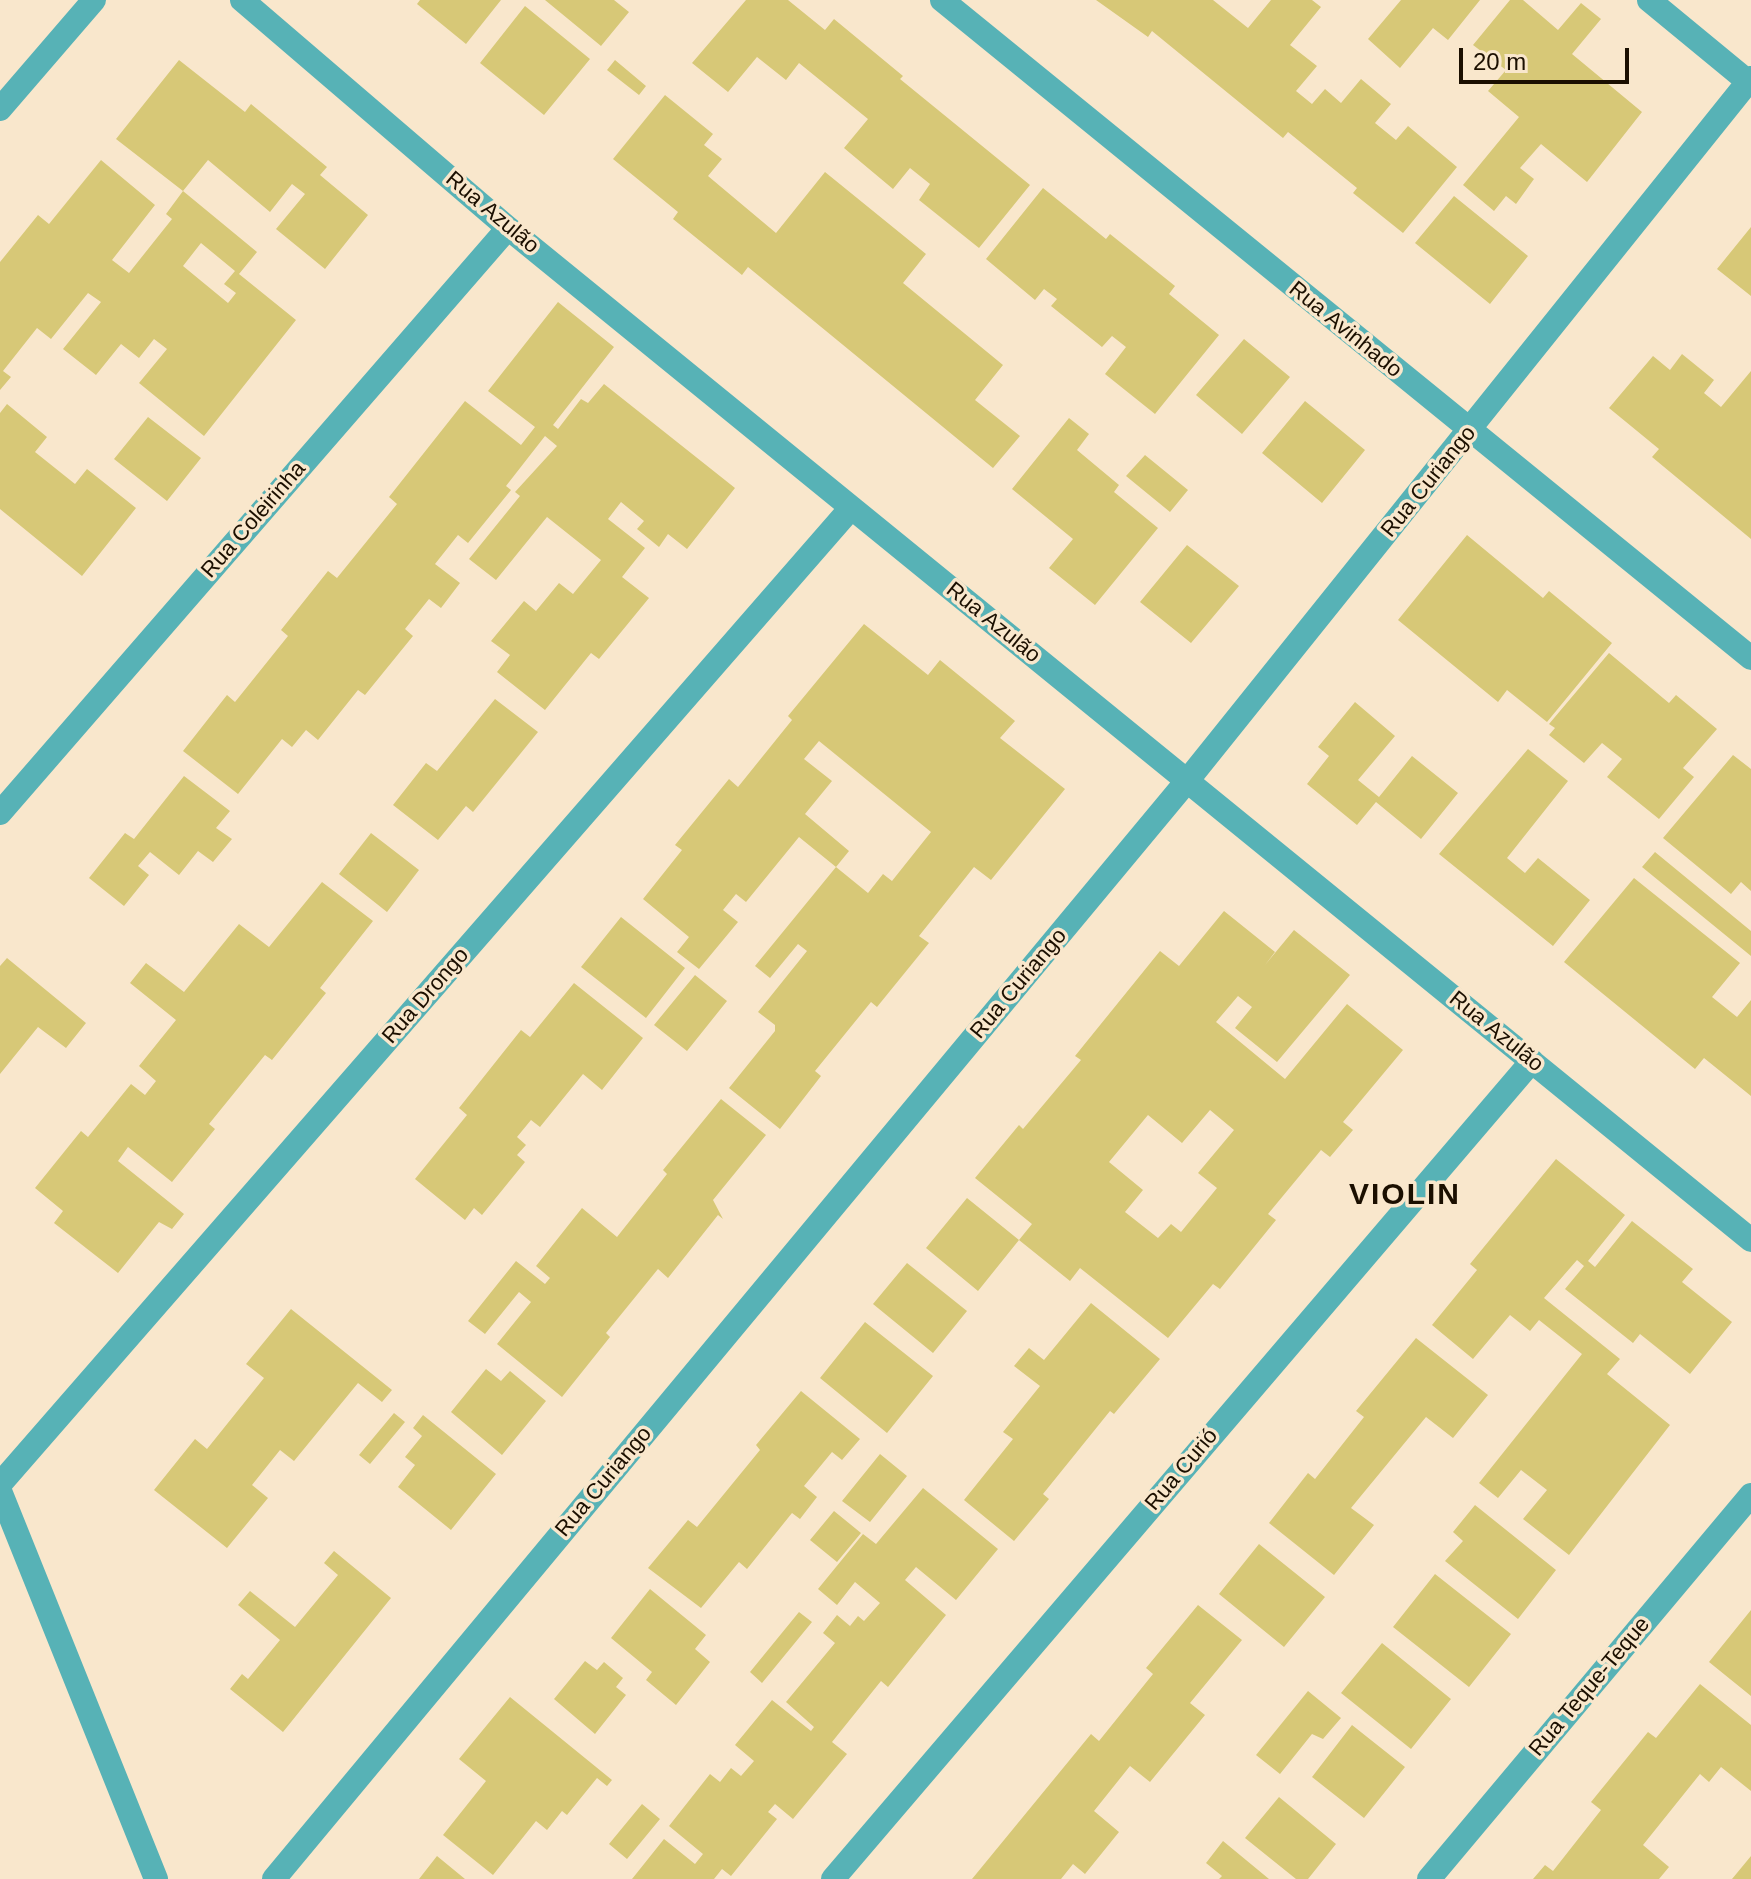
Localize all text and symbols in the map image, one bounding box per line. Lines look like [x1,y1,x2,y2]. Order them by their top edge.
scale bar [1463,32,1633,82]
text: 20 m [1473,48,1526,75]
street label: Rua Azulão [440,166,544,260]
street label: Rua Avinhado [1283,276,1407,384]
street label: Rua Curiango [1376,421,1482,543]
street label: Rua Coleirinha [196,456,312,584]
street label: Rua Azulão [940,577,1046,669]
street label: Rua Curiango [965,924,1073,1044]
street label: Rua Drongo [377,943,475,1049]
street label: Rua Azulão [1443,986,1549,1078]
district label: VIOLIN [1349,1178,1461,1214]
street label: Rua Curiango [550,1422,658,1542]
street label: Rua Curió [1140,1424,1224,1516]
street label: Rua Teque-Teque [1524,1612,1656,1762]

